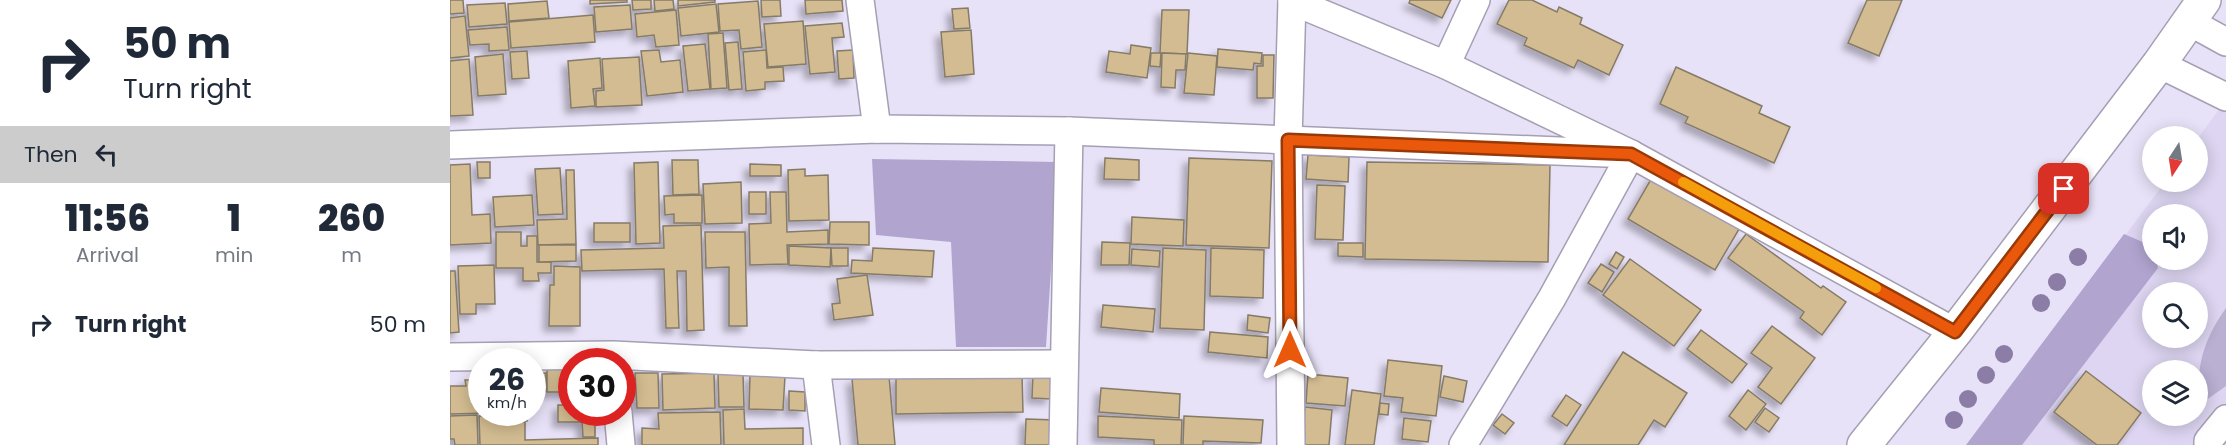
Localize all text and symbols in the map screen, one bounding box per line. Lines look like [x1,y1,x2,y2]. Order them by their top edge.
text: 50 m [123,14,231,73]
icon: right [24,24,102,102]
text: Turn right [123,70,252,107]
north arrow [2142,126,2208,192]
map controls [2142,126,2208,426]
icon: left [90,138,123,171]
text: Then [24,139,78,170]
pin [2038,163,2089,214]
icon: arrive [2047,172,2080,205]
text: 11:56 [65,193,150,244]
text: 1 [227,193,241,244]
text: 260 [318,193,385,244]
button: sound [2142,204,2208,270]
text: Arrival [76,241,139,269]
text: min [215,241,253,269]
text: m [341,241,362,269]
button: search [2142,282,2208,348]
icon: right [24,308,57,341]
text: Turn right [75,309,186,340]
text: 50 m [370,309,426,340]
position arrow [1258,318,1322,382]
speed limit sign: 30 [558,348,636,426]
text: 26 [489,358,525,401]
button: layers [2142,360,2208,426]
text: km/h [487,392,527,413]

